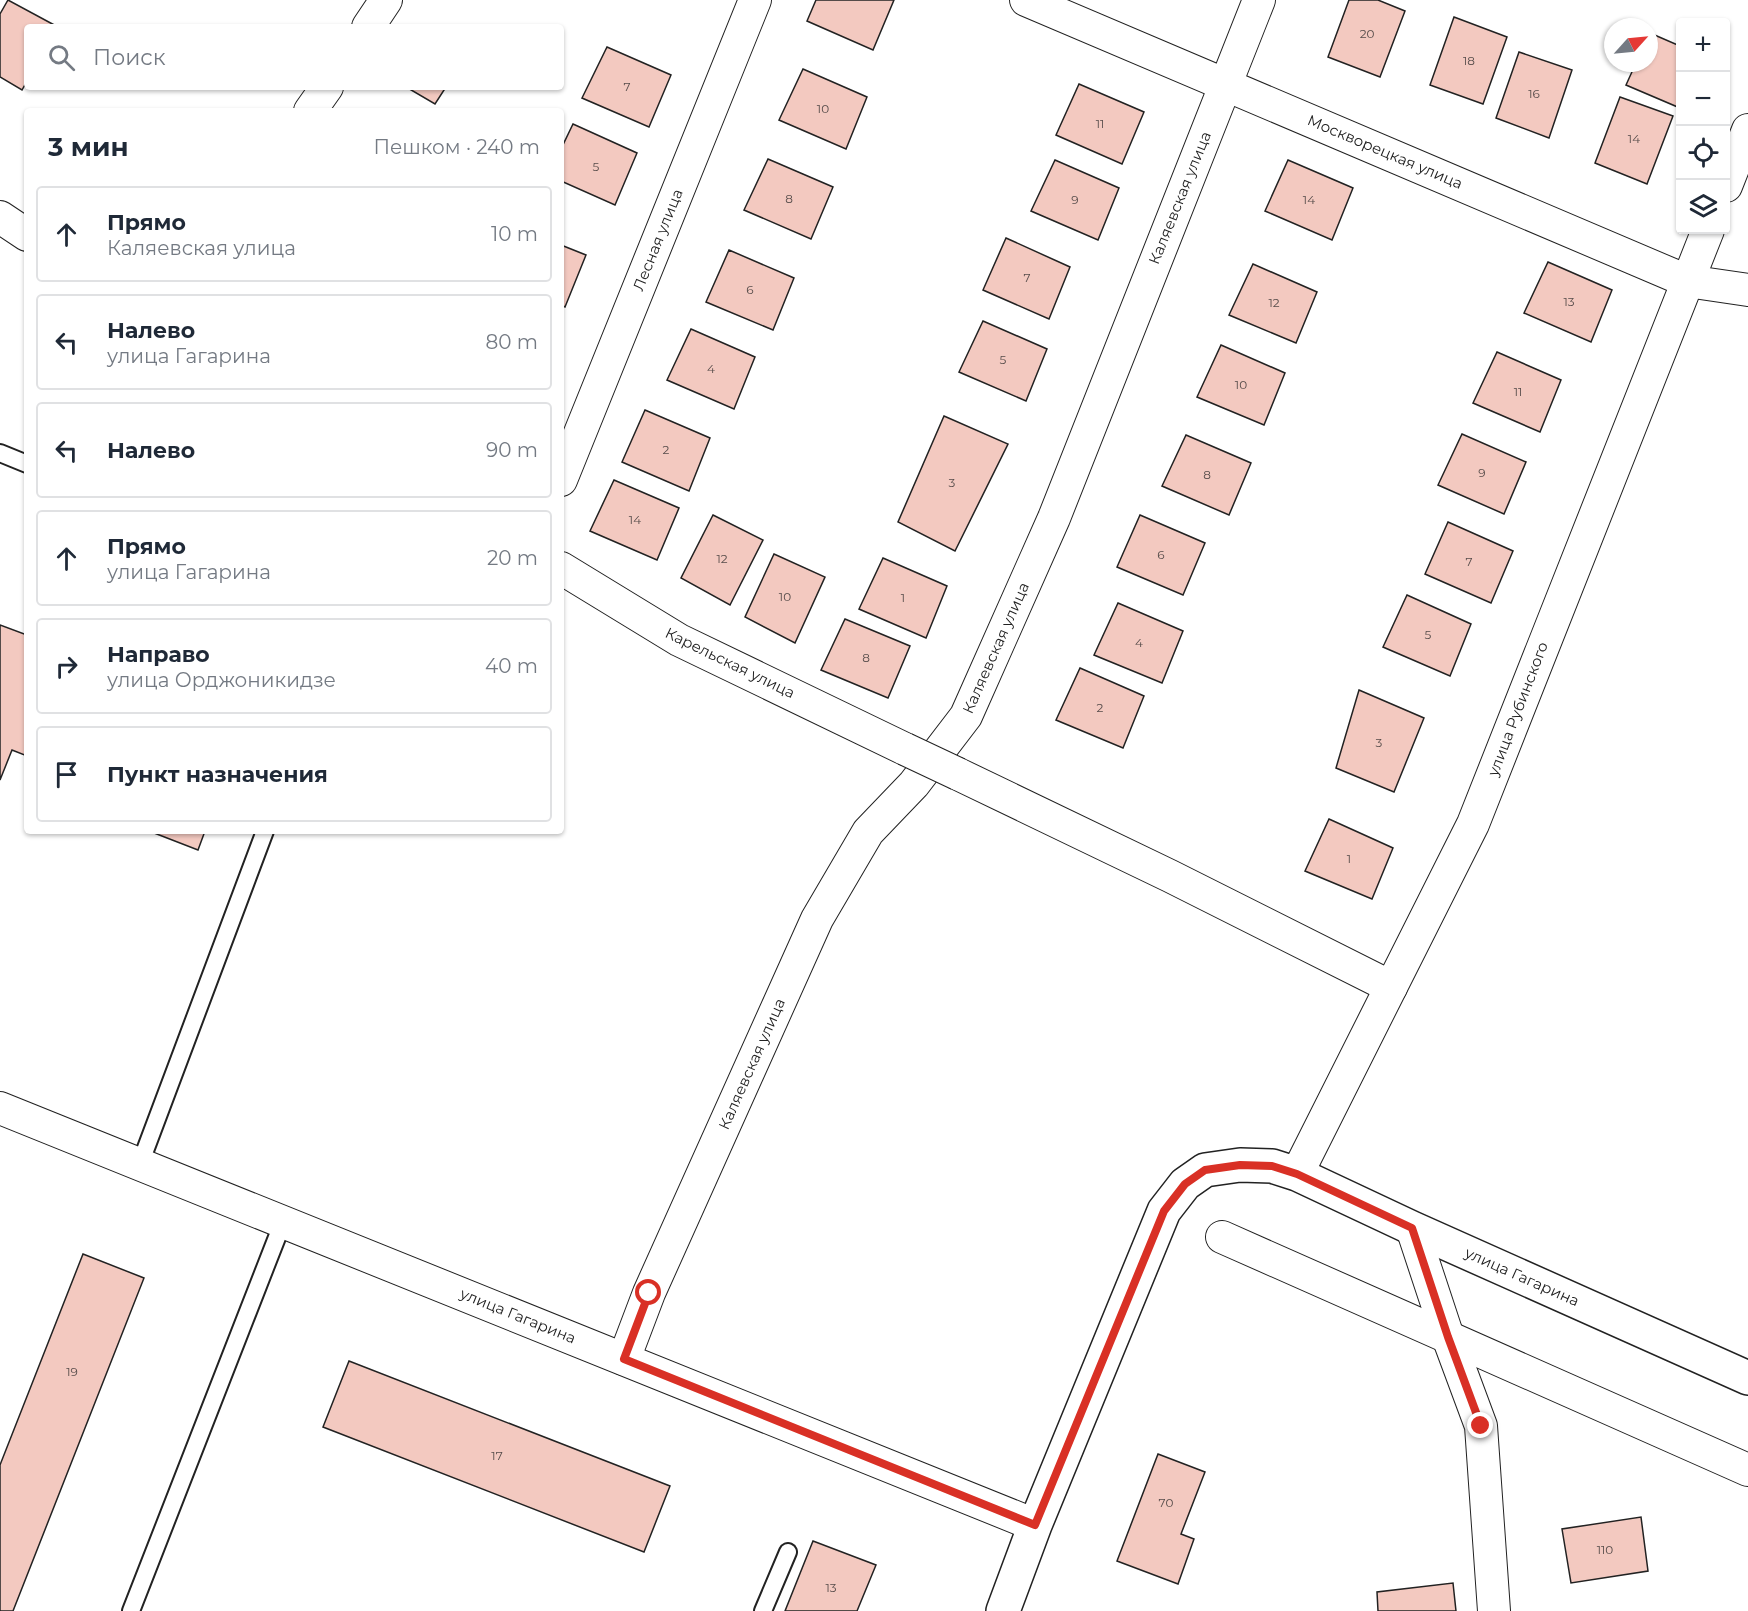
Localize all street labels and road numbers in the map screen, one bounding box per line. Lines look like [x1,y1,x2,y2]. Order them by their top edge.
street label: Москворецкая улица [1305,110,1466,193]
street label: Каляевская улица [1144,129,1215,267]
street label: Лесная улица [628,186,687,294]
street label: Каляевская улица [958,579,1033,716]
street label: Карельская улица [662,623,798,702]
street label: улица Рубинского [1483,639,1552,780]
street label: Каляевская улица [714,995,789,1132]
street label: улица Гагарина [1461,1242,1582,1310]
street label: улица Гагарина [457,1283,579,1347]

